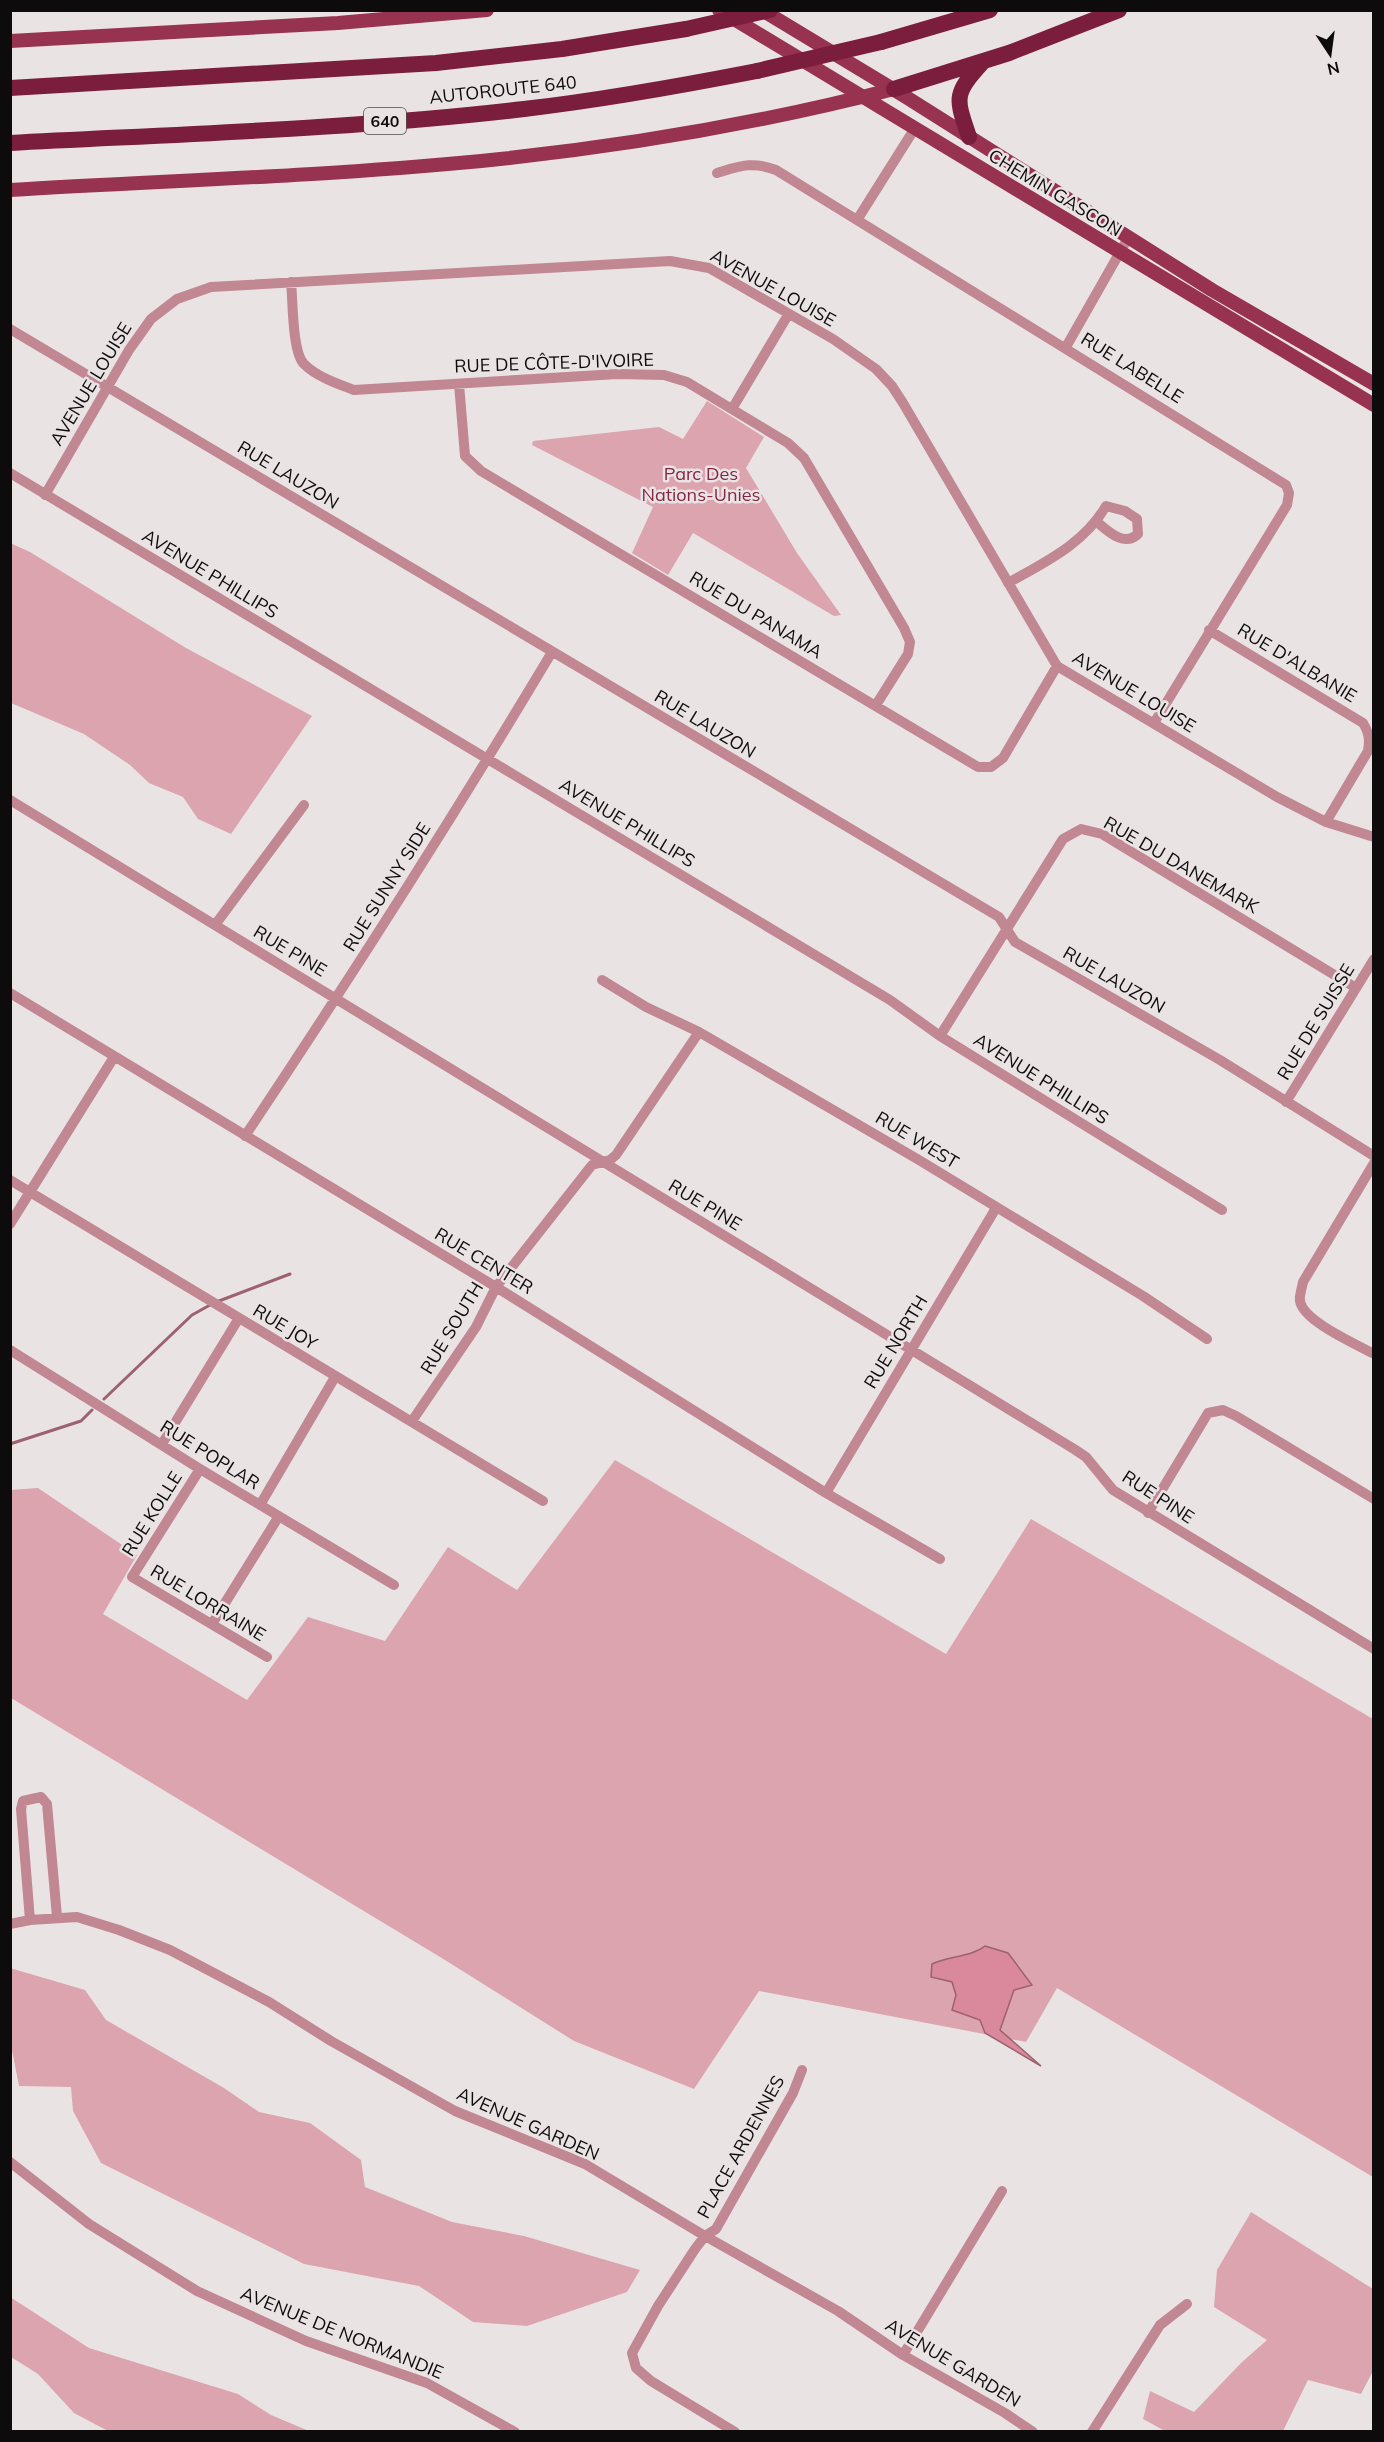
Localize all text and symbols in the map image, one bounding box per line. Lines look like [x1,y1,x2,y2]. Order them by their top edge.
north arrow [1300,24,1360,84]
text: N [1325,58,1342,80]
street label: AUTOROUTE 640 [428,70,578,109]
road number: 640 [364,108,406,134]
street label: CHEMIN GASCON [984,144,1126,241]
street label: AVENUE LOUISE [706,244,840,332]
street label: AVENUE LOUISE [45,318,136,450]
street label: RUE LABELLE [1077,327,1188,408]
street label: RUE DE CÔTE-D'IVOIRE [454,348,654,377]
street label: RUE LAUZON [233,435,343,514]
park label: Parc Des Nations-Unies [642,462,761,506]
street label: AVENUE PHILLIPS [138,524,282,623]
street label: RUE DU PANAMA [686,566,827,663]
street label: RUE D'ALBANIE [1233,618,1361,707]
street label: AVENUE LOUISE [1068,646,1200,737]
street label: RUE LAUZON [650,684,760,763]
street label: AVENUE PHILLIPS [555,773,699,872]
street label: RUE DU DANEMARK [1100,811,1263,919]
street label: RUE SUNNY SIDE [338,818,435,955]
street label: RUE PINE [249,920,331,981]
street label: RUE LAUZON [1059,941,1170,1018]
street label: RUE DE SUISSE [1272,959,1359,1084]
street label: AVENUE PHILLIPS [970,1028,1113,1129]
street label: RUE WEST [871,1106,963,1173]
street label: RUE PINE [664,1174,746,1235]
street label: RUE CENTER [431,1222,538,1299]
street label: RUE SOUTH [415,1277,488,1378]
street label: RUE NORTH [859,1291,932,1393]
street label: RUE JOY [249,1298,322,1355]
street label: RUE POPLAR [156,1415,264,1494]
street label: RUE PINE [1118,1465,1199,1528]
street label: RUE KOLLE [116,1467,187,1560]
street label: RUE LORRAINE [146,1559,270,1646]
street label: PLACE ARDENNES [692,2071,789,2222]
street label: AVENUE GARDEN [453,2082,603,2165]
street label: AVENUE DE NORMANDIE [237,2281,447,2384]
street label: AVENUE GARDEN [882,2313,1025,2412]

